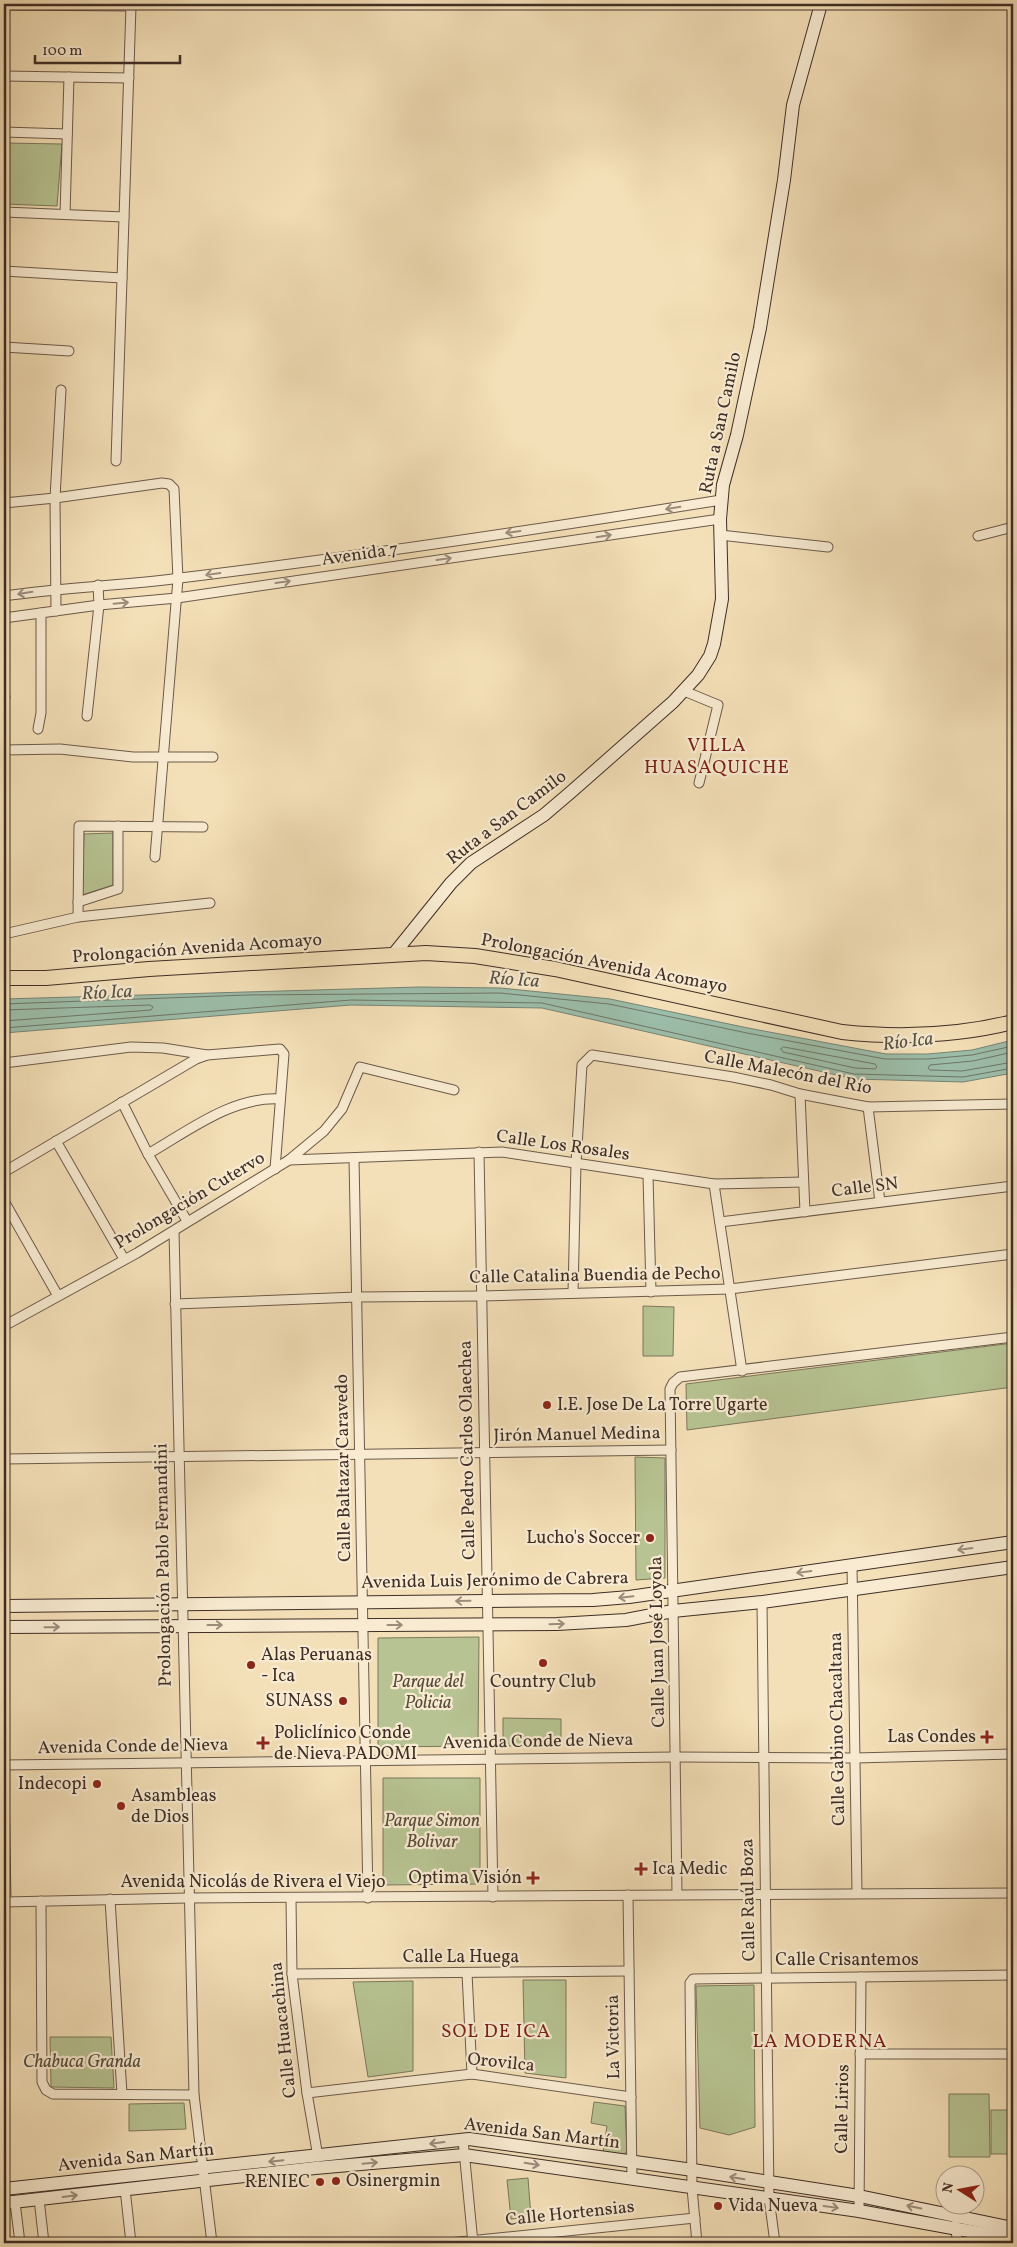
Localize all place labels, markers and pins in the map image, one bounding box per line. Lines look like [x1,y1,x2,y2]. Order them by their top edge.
place label: I.E. Jose De La Torre Ugarte [557,1393,768,1418]
marker: I.E. Jose De La Torre Ugarte [541,1399,553,1411]
place label: Lucho's Soccer [526,1526,640,1551]
marker: Lucho's Soccer [644,1532,656,1544]
place label: Alas Peruanas - Ica [261,1643,372,1689]
marker: Country Club [537,1657,549,1669]
marker: Alas Peruanas - Ica [245,1659,257,1671]
place label: Country Club [490,1670,596,1695]
place label: SUNASS [265,1689,333,1714]
marker: SUNASS [337,1695,349,1707]
place label: Policlínico Conde de Nieva PADOMI [274,1721,417,1767]
place label: Las Condes [887,1725,976,1750]
marker: Las Condes [980,1730,994,1744]
marker: Policlínico Conde de Nieva PADOMI [256,1736,270,1750]
place label: Indecopi [18,1772,87,1797]
marker: Indecopi [91,1778,103,1790]
place label: Asambleas de Dios [131,1784,217,1830]
marker: Asambleas de Dios [115,1800,127,1812]
place label: Ica Medic [652,1857,728,1882]
marker: Ica Medic [634,1862,648,1876]
place label: Optima Visión [409,1866,522,1891]
marker: Optima Visión [526,1871,540,1885]
place label: Osinergmin [346,2169,441,2194]
place label: RENIEC [245,2170,310,2195]
marker: Osinergmin [330,2175,342,2187]
marker: RENIEC [314,2176,326,2188]
place label: Vida Nueva [728,2194,818,2219]
marker: Vida Nueva [712,2200,724,2212]

